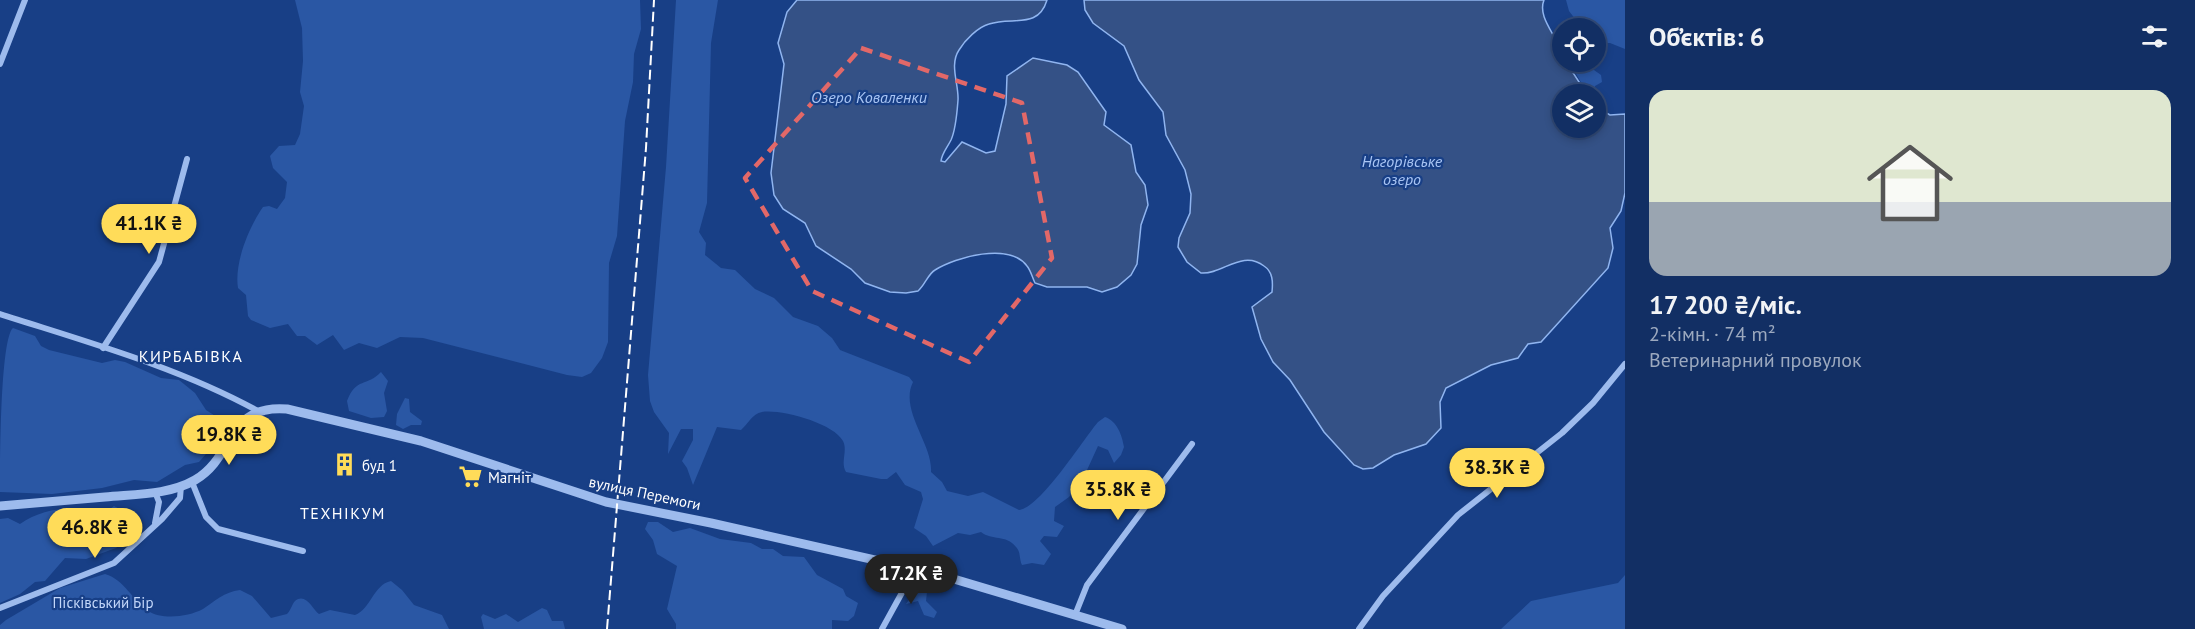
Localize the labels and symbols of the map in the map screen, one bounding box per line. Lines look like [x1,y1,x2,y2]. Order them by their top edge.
water label: Озеро Коваленки [811,87,927,107]
water label: Нагорівське озеро [1362,151,1443,189]
pin: 41.1K ₴ [94,204,204,255]
district label: КИРБАБІВКА [139,346,243,366]
pin: 19.8K ₴ [174,415,284,466]
pin: 38.3K ₴ [1442,448,1552,499]
building icon: буд 1 [331,452,357,478]
place label: буд 1 [362,456,397,475]
supermarket icon: Магніт [457,464,483,490]
place label: Магніт [488,468,531,487]
pin: 35.8K ₴ [1063,470,1173,521]
street label: вулиця Перемоги [587,472,703,514]
district label: ТЕХНІКУМ [300,503,386,523]
pin: 46.8K ₴ [40,508,150,559]
pin: 17.2K ₴ [856,554,966,605]
park label: Пісківський Бір [52,593,154,612]

